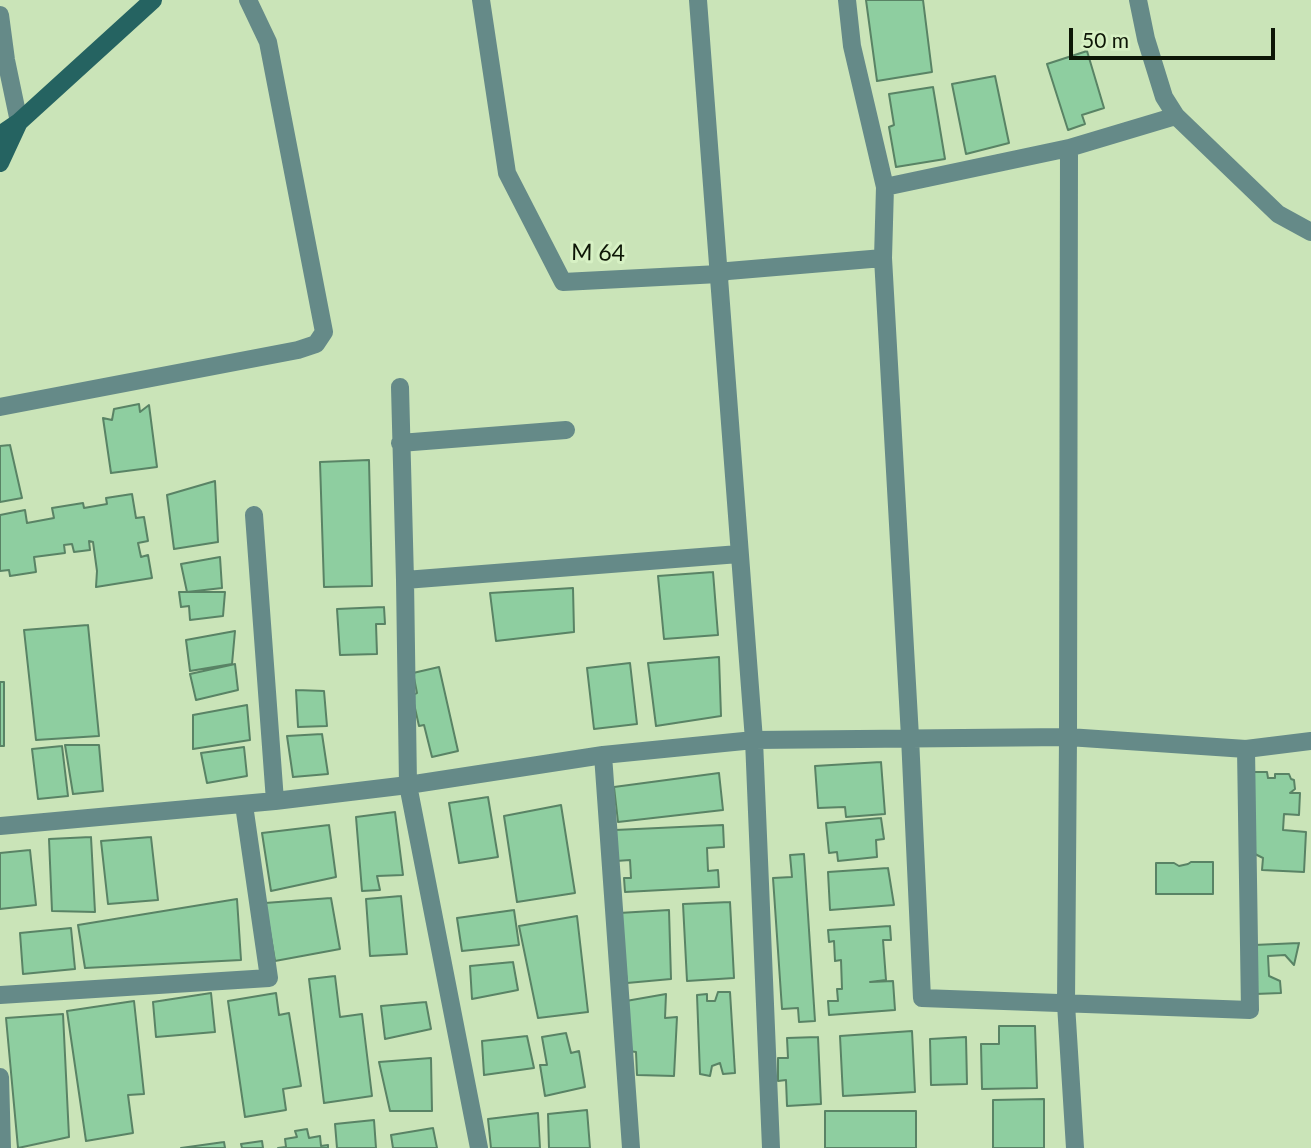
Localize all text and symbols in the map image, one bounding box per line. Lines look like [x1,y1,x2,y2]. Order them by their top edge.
scale bar [1073,14,1280,58]
text: 50 m [1082,27,1129,52]
street label: M 64 [571,239,625,267]

